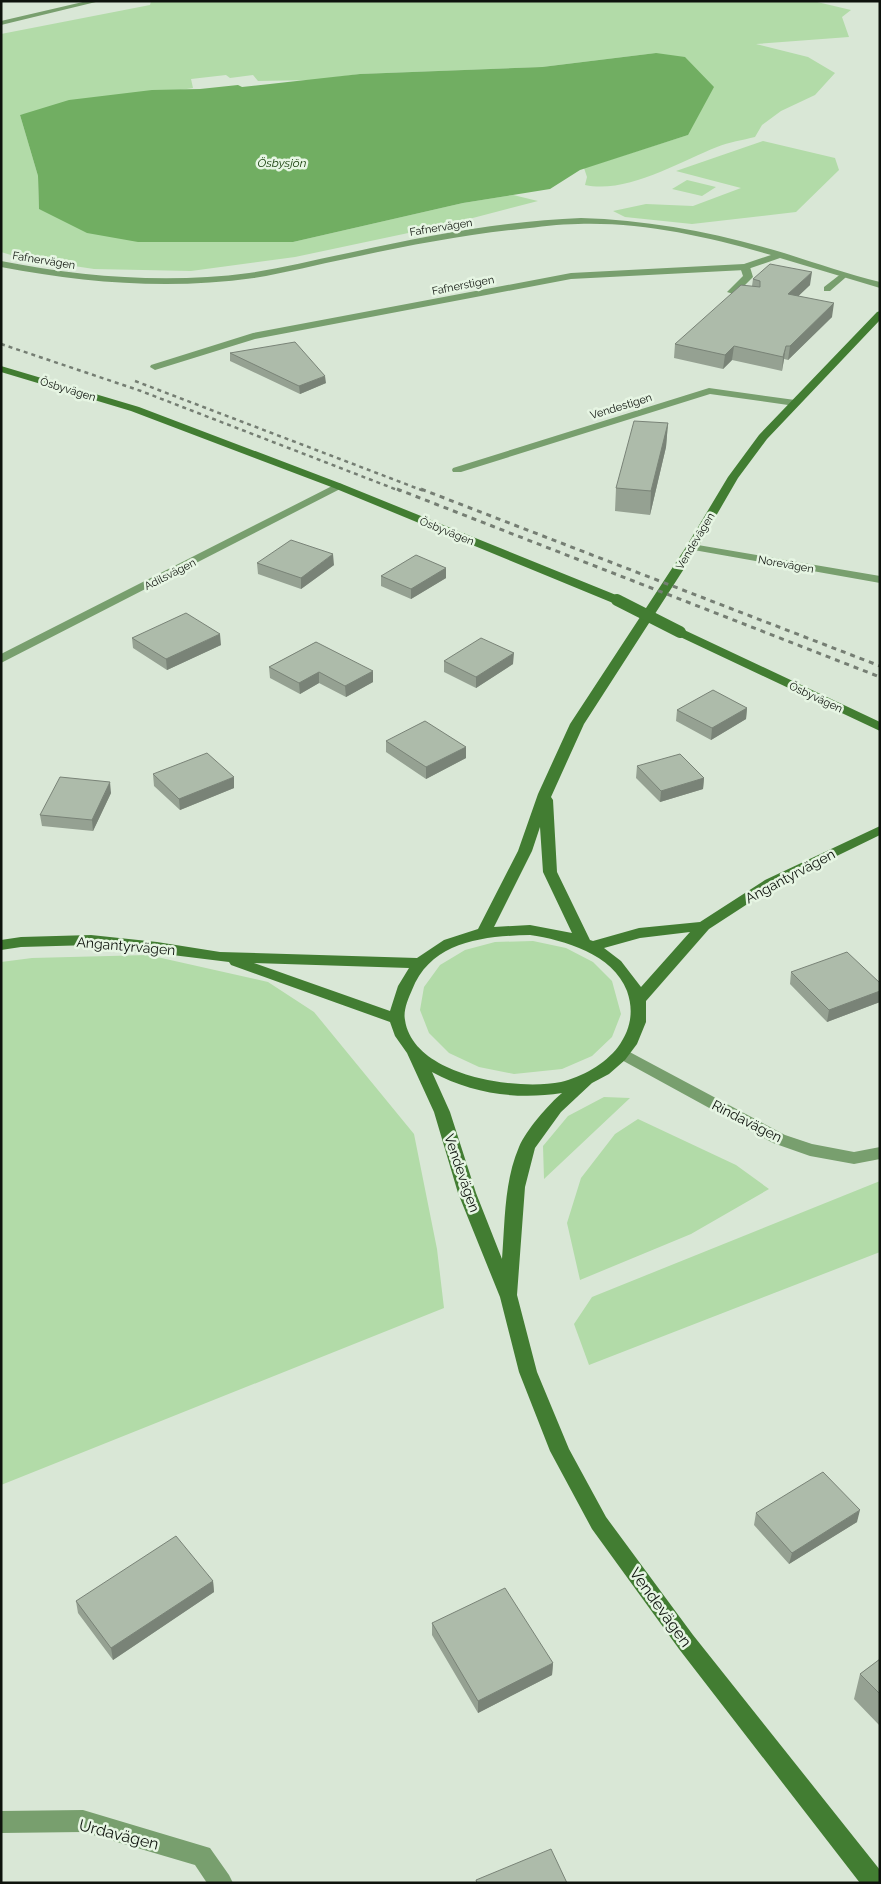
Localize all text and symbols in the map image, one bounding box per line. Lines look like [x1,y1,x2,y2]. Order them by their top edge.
water label: Ösbysjön [258,156,307,170]
street label: Fafnervägen [409,216,473,239]
street label: Fafnervägen [12,249,76,272]
street label: Fafnerstigen [431,273,495,298]
street label: Ösbyvägen [38,375,97,404]
street label: Vendestigen [589,391,654,422]
street label: Vendevägen [673,510,718,572]
street label: Ösbyvägen [418,515,476,548]
street label: Norevägen [757,553,815,576]
street label: Adilsvägen [142,556,198,593]
street label: Ösbyvägen [787,679,845,715]
street label: Angantyrvägen [742,846,838,906]
street label: Angantyrvägen [76,934,176,958]
street label: Rindavägen [709,1097,785,1145]
street label: Vendevägen [441,1132,483,1214]
street label: Vendevägen [625,1564,696,1651]
street label: Urdavägen [77,1815,161,1854]

